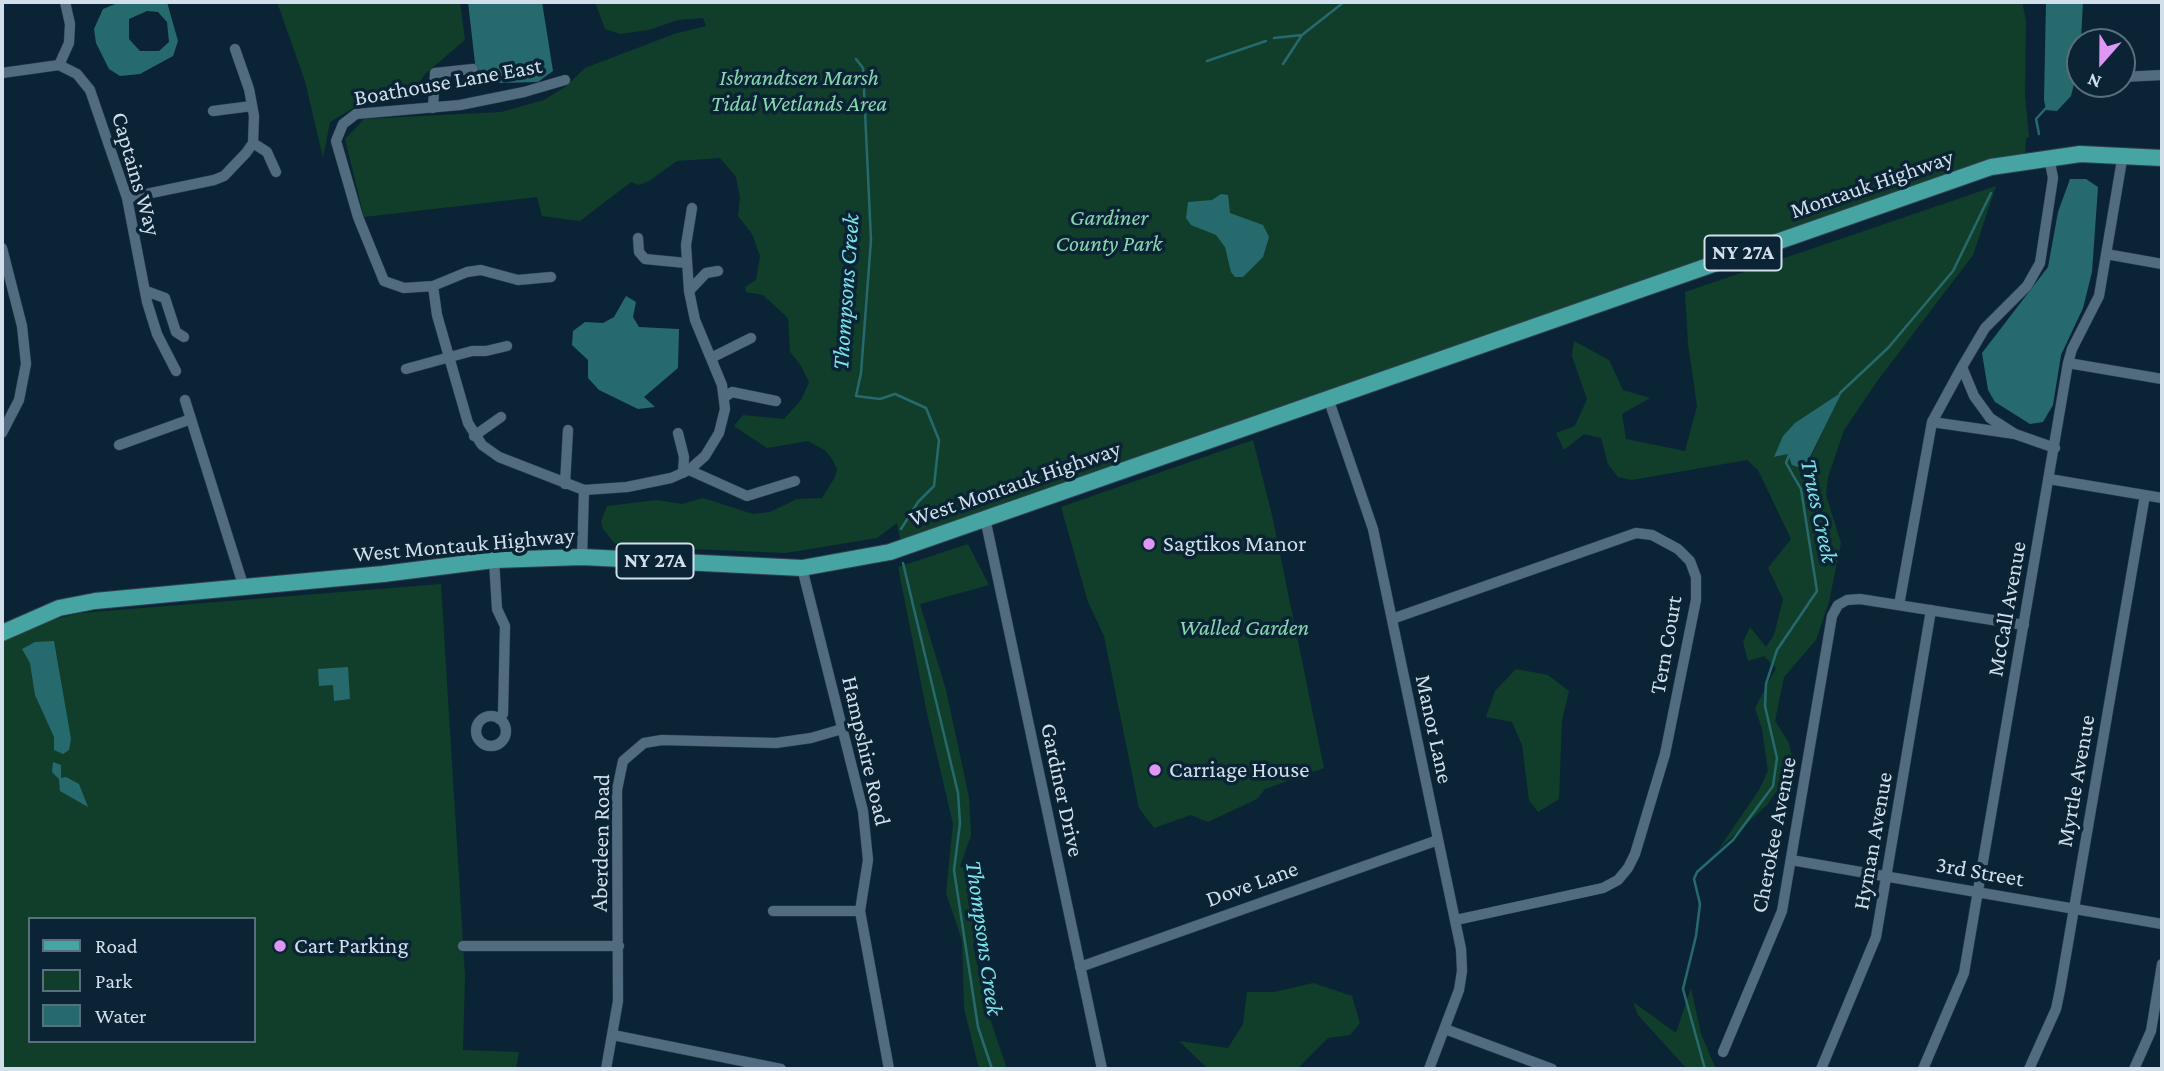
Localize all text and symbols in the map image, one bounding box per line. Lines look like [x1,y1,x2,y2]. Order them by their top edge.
north arrow [2066,28,2136,98]
street label: Boathouse Lane East [352,52,544,112]
park label: Isbrandtsen Marsh Tidal Wetlands Area [711,64,887,118]
text: N [2084,69,2104,93]
street label: Captains Way [105,109,167,239]
street label: Montauk Highway [1787,143,1957,225]
park label: Gardiner County Park [1056,204,1162,258]
water label: Thompsons Creek [826,213,866,371]
road number: NY 27A [1704,236,1782,270]
street label: West Montauk Highway [905,435,1125,533]
water label: Trues Creek [1794,457,1844,565]
street label: West Montauk Highway [352,522,576,568]
place label: Sagtikos Manor [1163,530,1306,558]
marker: Sagtikos Manor [1141,536,1157,552]
street label: McCall Avenue [1982,539,2032,679]
road number: NY 27A [616,544,694,578]
street label: Tern Court [1644,594,1688,696]
park label: Walled Garden [1179,614,1309,642]
street label: Manor Lane [1409,672,1459,786]
street label: Hampshire Road [835,674,897,828]
street label: Myrtle Avenue [2051,713,2101,849]
street label: Gardiner Drive [1034,721,1090,859]
street label: Cherokee Avenue [1745,755,1803,915]
place label: Carriage House [1169,756,1309,784]
marker: Carriage House [1147,762,1163,778]
street label: Hyman Avenue [1847,770,1899,912]
street label: Aberdeen Road [586,774,616,912]
street label: 3rd Street [1934,851,2026,893]
street label: Dove Lane [1202,855,1302,913]
water label: Thompsons Creek [959,859,1009,1017]
legend [28,917,256,1043]
place label: Cart Parking [294,932,409,960]
text: Road [95,934,138,958]
marker: Cart Parking [272,938,288,954]
text: Park [95,969,132,993]
text: Water [95,1004,147,1028]

